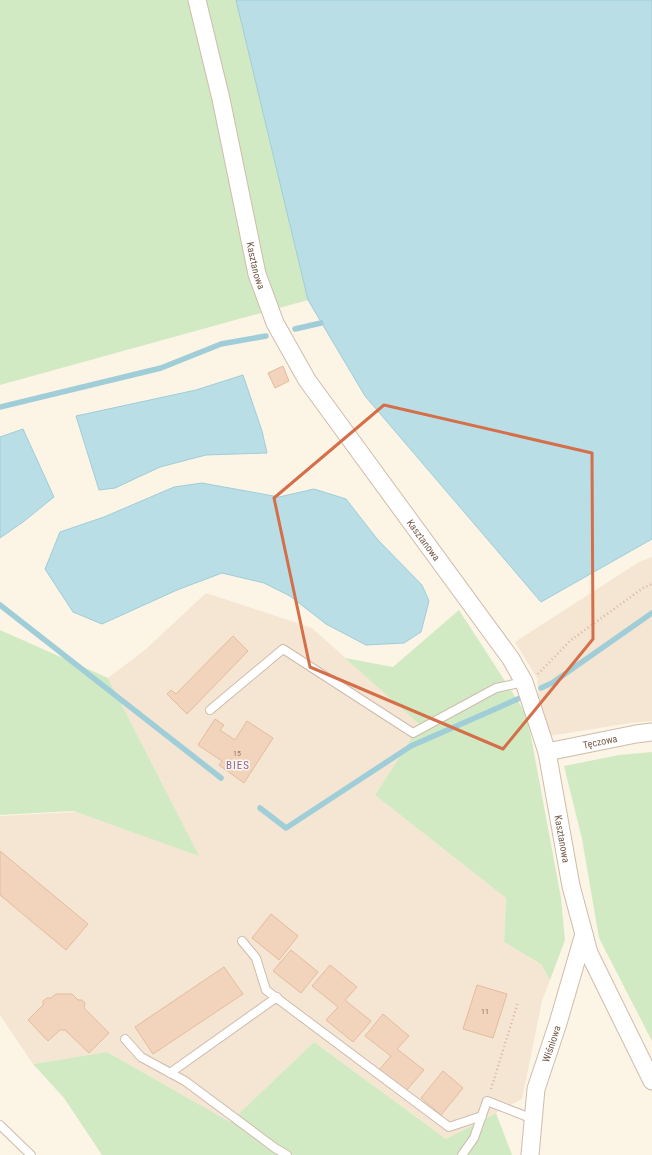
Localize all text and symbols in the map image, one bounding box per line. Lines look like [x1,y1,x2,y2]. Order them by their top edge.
street label: Kasztanowa [245,241,267,291]
street label: Kasztanowa [405,517,442,563]
street label: Tęczowa [582,733,618,751]
house number: 15 [233,749,241,758]
district label: BIES [226,759,250,772]
street label: Kasztanowa [552,814,572,864]
house number: 11 [481,1007,489,1016]
street label: Wiśniowa [540,1024,563,1064]

